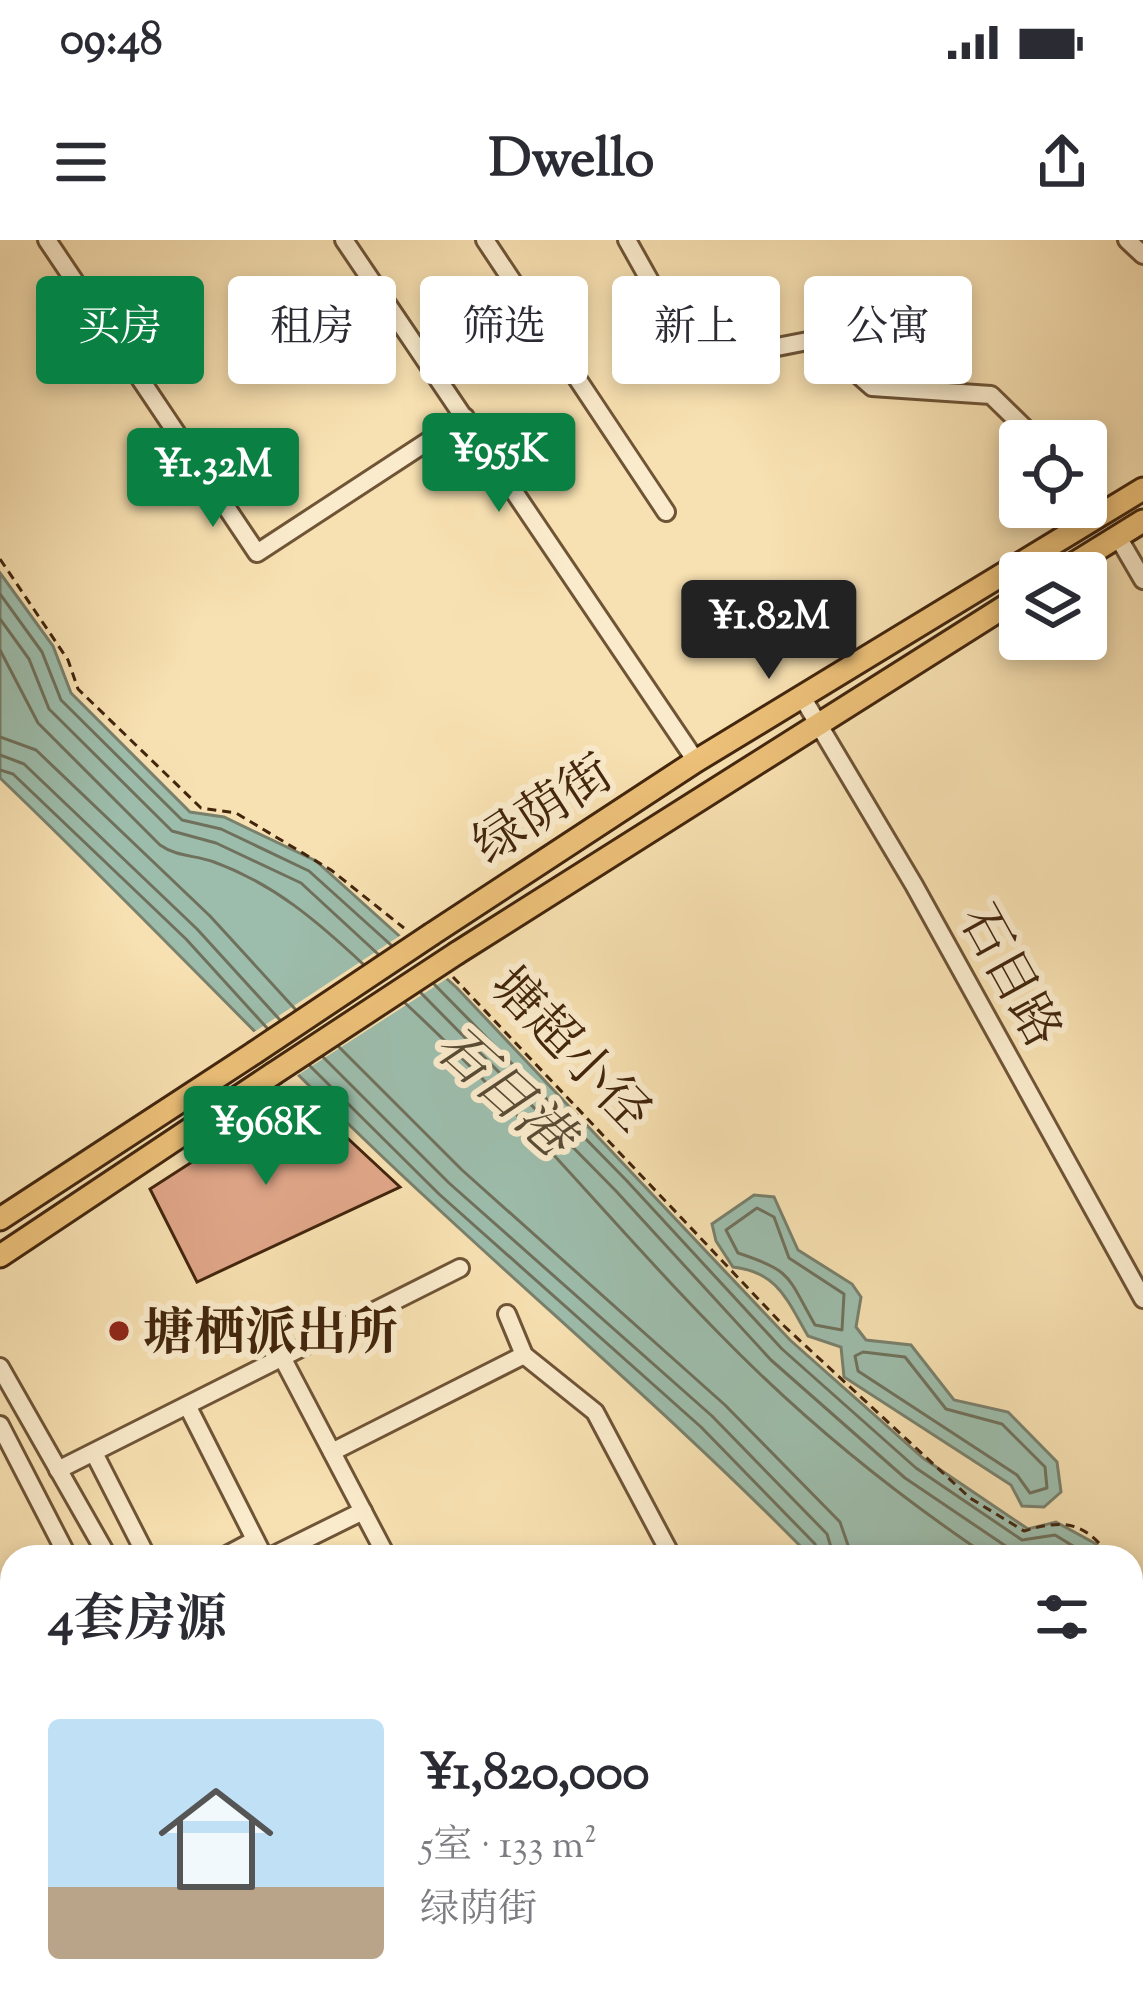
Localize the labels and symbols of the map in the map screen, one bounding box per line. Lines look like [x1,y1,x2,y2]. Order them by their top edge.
pin: ¥955K [415,413,583,515]
pin: ¥1.32M [115,428,311,530]
pin: ¥1.82M [671,580,867,682]
street label: 绿荫街 [461,740,629,885]
street label: 石目路 [938,893,1076,1062]
street label: 塘超小径 [471,953,665,1151]
water label: 石目港 [415,1011,592,1182]
pin: ¥968K [182,1086,350,1188]
place label: 塘栖派出所 [143,1300,398,1373]
marker: 塘栖派出所 [106,1318,132,1344]

